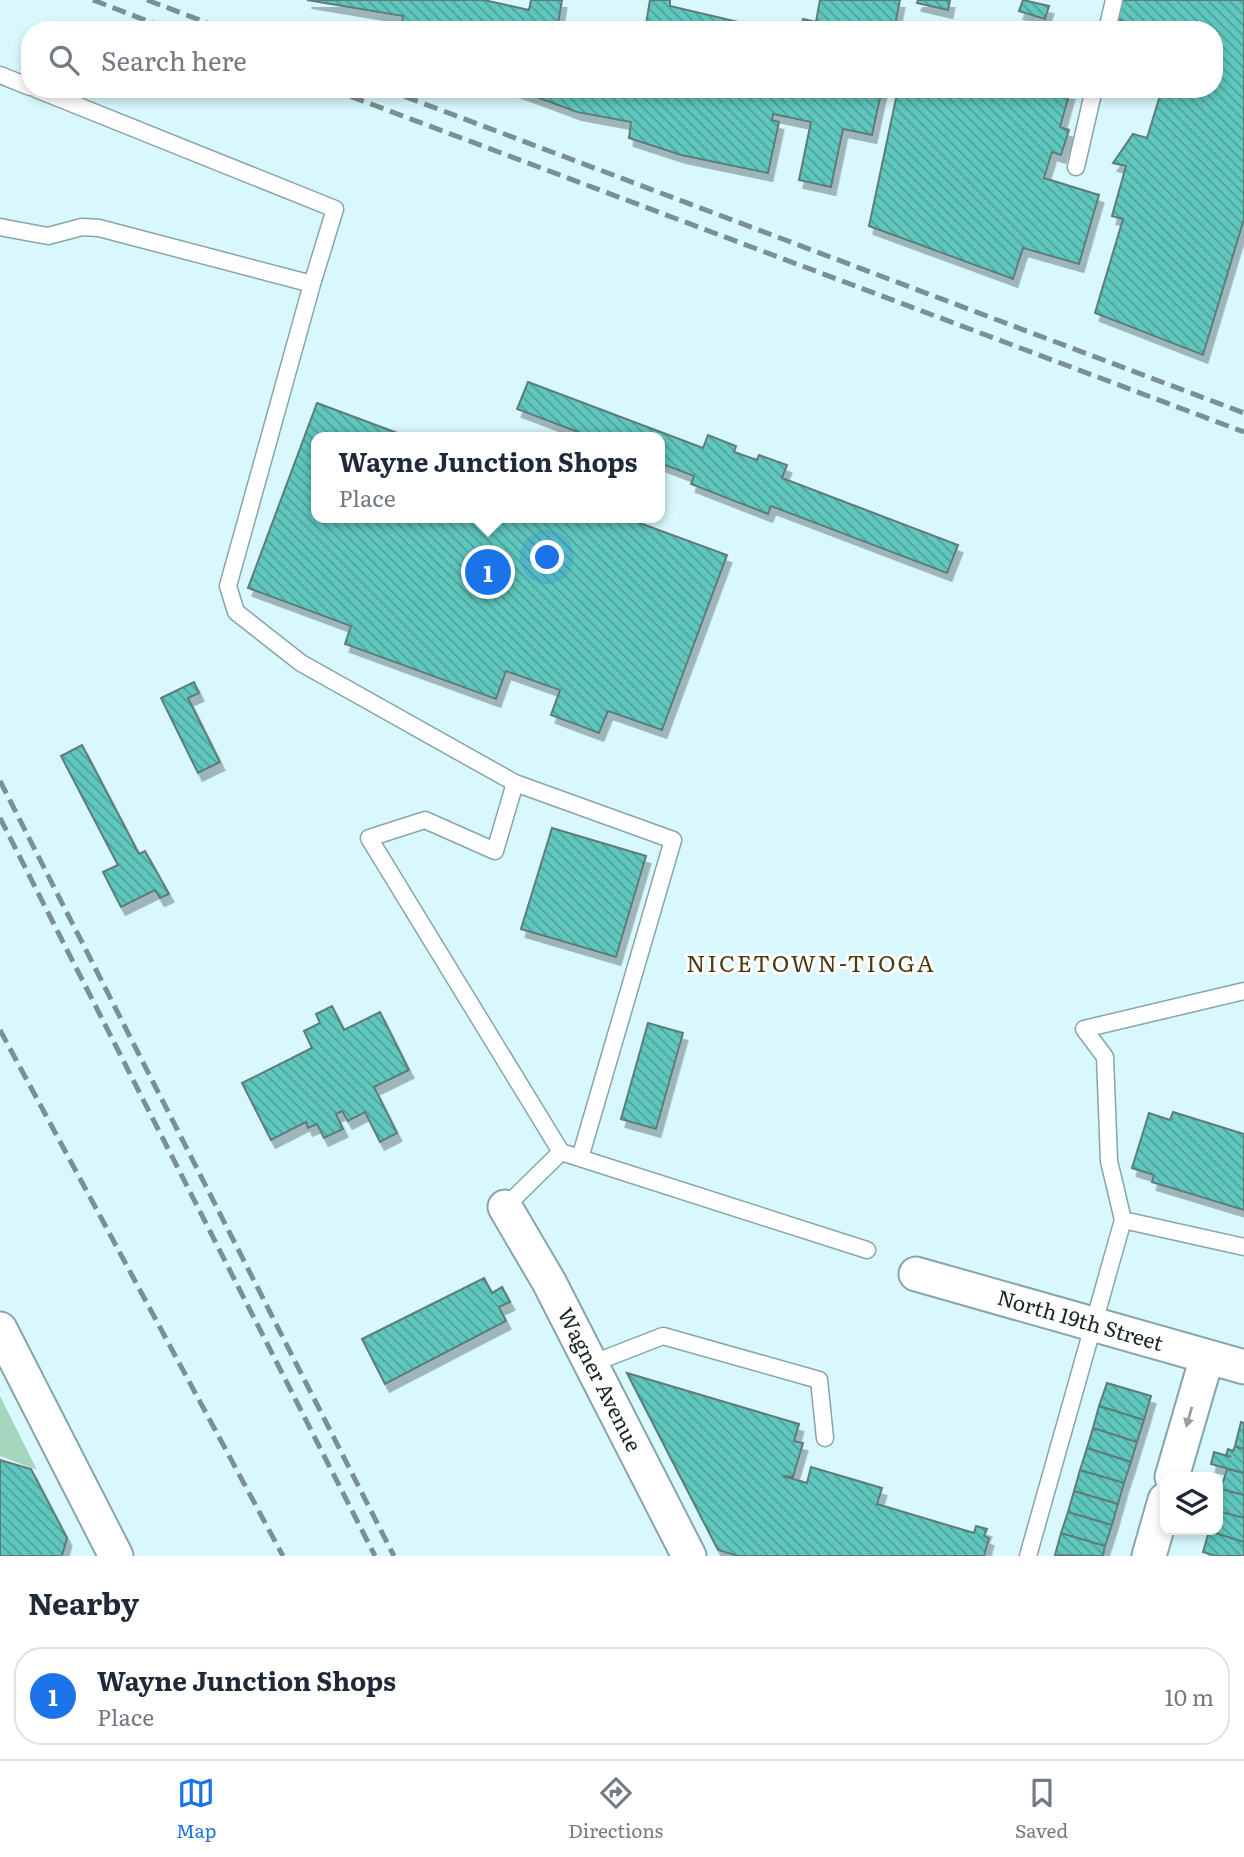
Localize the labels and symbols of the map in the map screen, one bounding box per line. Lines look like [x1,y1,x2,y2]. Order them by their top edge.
your location [530,540,564,574]
pin: 1 [465,546,511,598]
district label: NICETOWN-TIOGA [686,945,936,979]
street label: North 19th Street [994,1280,1168,1357]
street label: Wagner Avenue [552,1301,651,1456]
one-way arrow [1184,1407,1194,1428]

